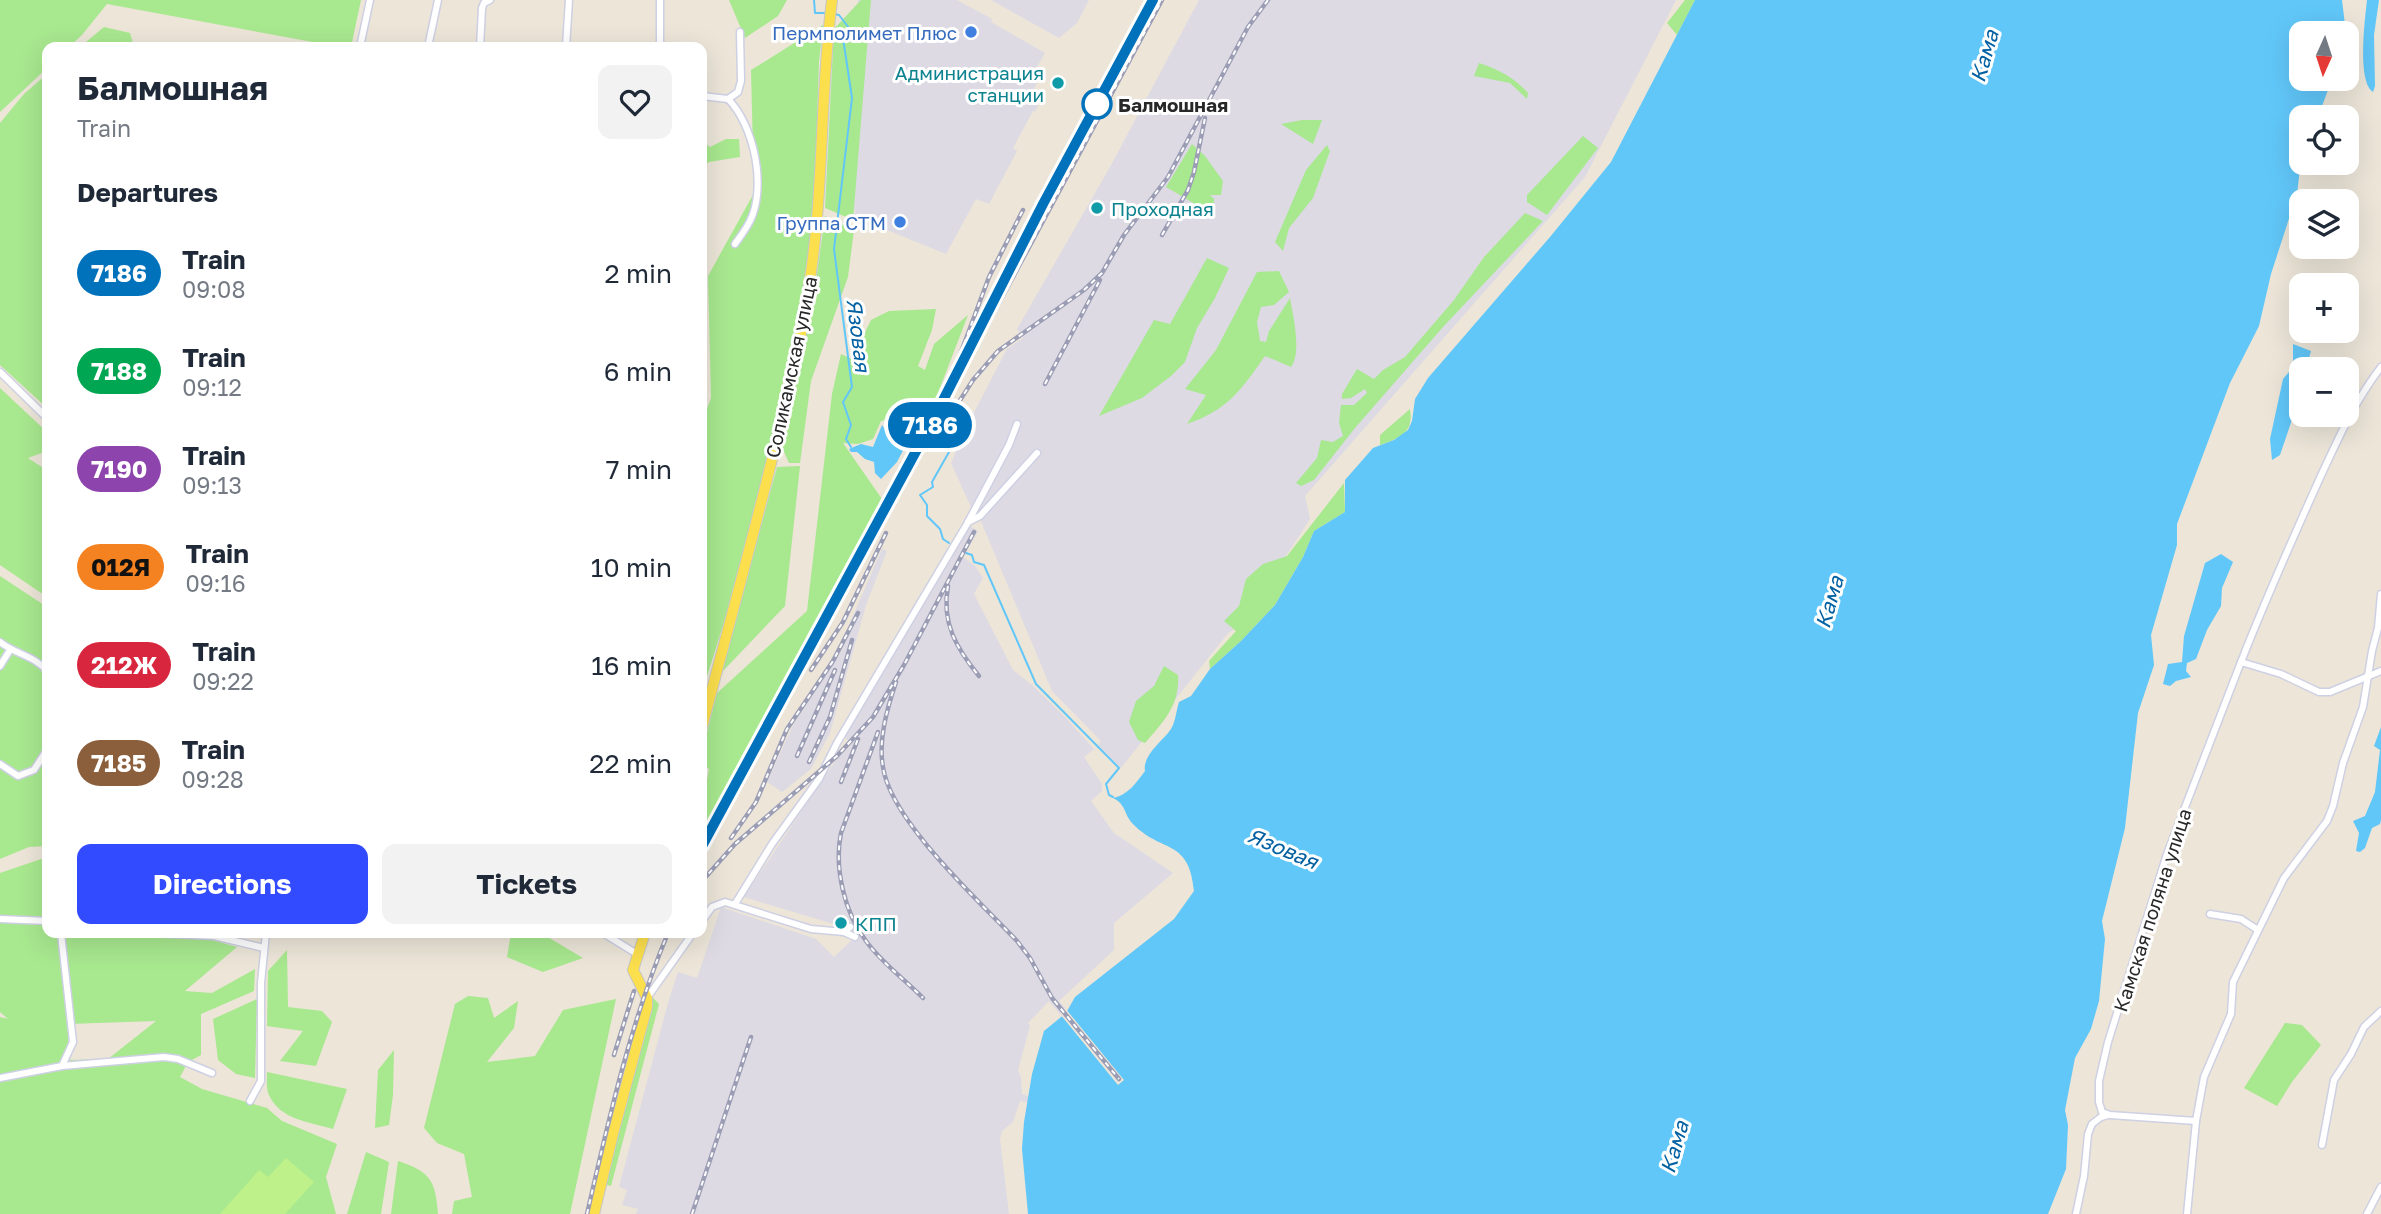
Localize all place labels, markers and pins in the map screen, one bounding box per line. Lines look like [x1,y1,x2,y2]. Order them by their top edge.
place label: Пермполимет Плюс [772,21,957,44]
marker: Пермполимет Плюс [963,24,979,40]
place label: Администрация станции [895,61,1044,106]
marker: Администрация станции [1050,75,1066,91]
marker: Балмошная [1082,89,1112,119]
place label: Балмошная [1118,93,1228,116]
place label: Проходная [1111,197,1214,220]
marker: Проходная [1089,200,1105,216]
place label: Группа СТМ [777,211,886,234]
marker: Группа СТМ [892,214,908,230]
place label: КПП [855,912,897,935]
marker: КПП [833,915,849,931]

